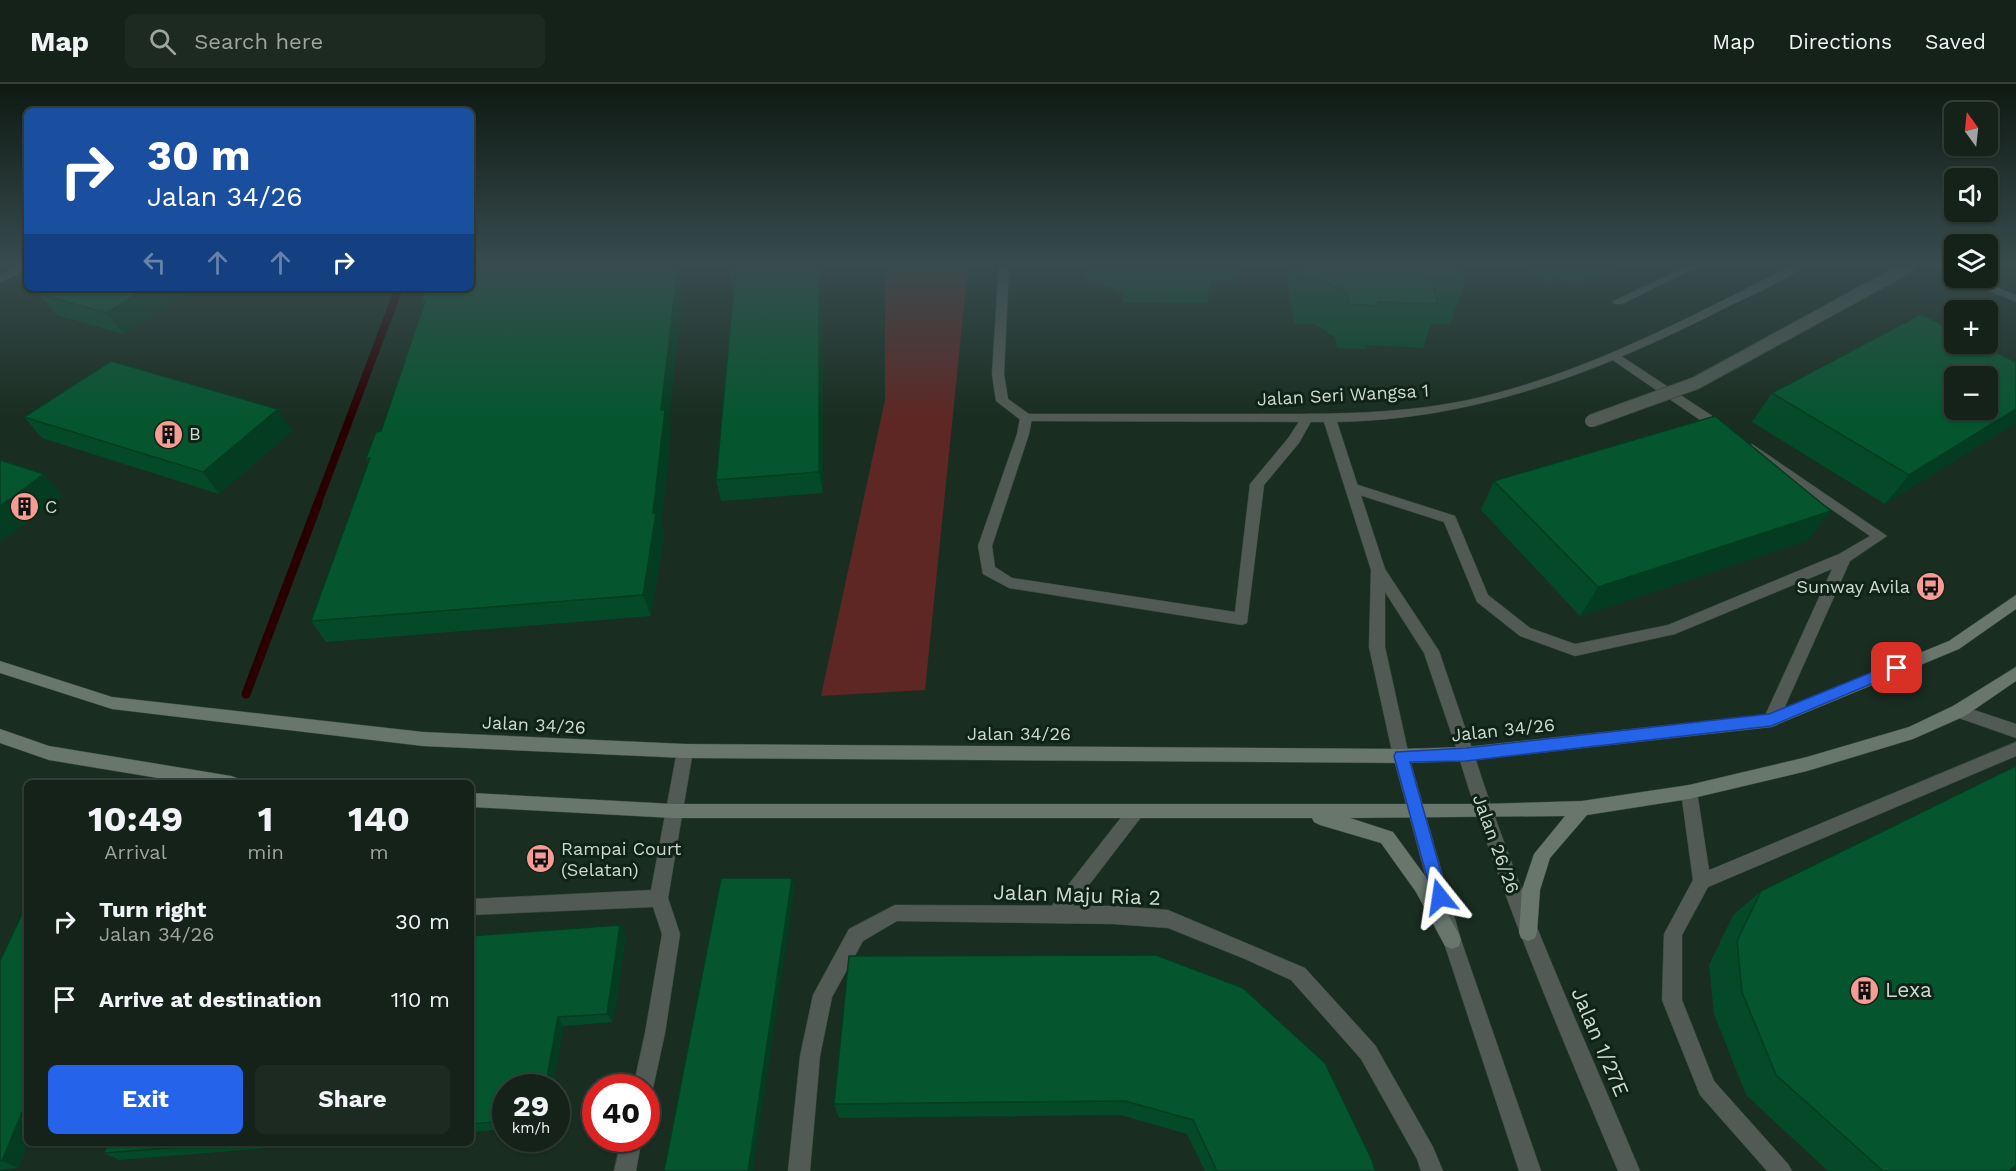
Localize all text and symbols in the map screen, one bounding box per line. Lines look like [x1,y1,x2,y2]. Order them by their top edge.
search box [125,14,545,68]
text: Map [30,25,89,58]
icon: search [146,25,179,58]
text: Search here [194,29,323,54]
text: Map [1712,29,1755,54]
text: Directions [1788,29,1892,54]
text: Saved [1925,29,1986,54]
north arrow [1944,102,1998,156]
map controls [1944,102,1998,420]
text: 30 m [147,131,251,180]
icon: right [48,132,126,210]
button: sound [1944,168,1998,222]
text: Jalan 34/26 [147,181,303,213]
button: layers [1944,234,1998,288]
icon: left [138,246,171,279]
icon: ahead [201,246,234,279]
icon: ahead [264,246,297,279]
icon: right [327,246,360,279]
button: + [1944,300,1998,354]
button: − [1944,366,1998,420]
street label: Jalan Seri Wangsa 1 [1256,380,1430,409]
building icon: B [152,418,184,450]
place label: B [189,423,201,444]
building icon: C [8,491,40,523]
place label: C [45,496,57,517]
bus stop icon: Sunway Avila [1915,571,1947,603]
place label: Sunway Avila [1797,576,1910,597]
pin [1871,642,1922,693]
icon: arrive [1880,651,1913,684]
street label: Jalan 34/26 [482,711,586,738]
street label: Jalan 34/26 [1450,714,1556,745]
street label: Jalan 34/26 [967,723,1071,744]
street label: Jalan 26/26 [1469,791,1524,896]
text: 10:49 [88,798,183,840]
text: 1 [258,798,273,840]
text: 140 [348,798,410,840]
place label: Rampai Court (Selatan) [561,838,682,880]
text: Arrival [104,840,167,864]
text: min [247,840,284,864]
text: m [369,840,388,864]
bus stop icon: Rampai Court (Selatan) [524,843,556,875]
position arrow [1408,865,1472,929]
street label: Jalan Maju Ria 2 [993,879,1161,910]
text: Turn right [99,897,206,922]
icon: right [48,905,81,938]
text: 30 m [395,909,450,934]
text: Jalan 34/26 [99,922,214,946]
building icon: Lexa [1848,974,1880,1006]
place label: Lexa [1885,977,1932,1002]
icon: arrive [48,983,81,1016]
street label: Jalan 1/27E [1566,984,1635,1100]
text: Arrive at destination [99,987,322,1012]
text: 110 m [391,987,450,1012]
button: Exit [48,1065,243,1134]
button: Share [255,1065,450,1134]
speed limit sign: 40 [582,1074,660,1152]
text: 29 [513,1088,549,1123]
text: km/h [512,1119,550,1137]

